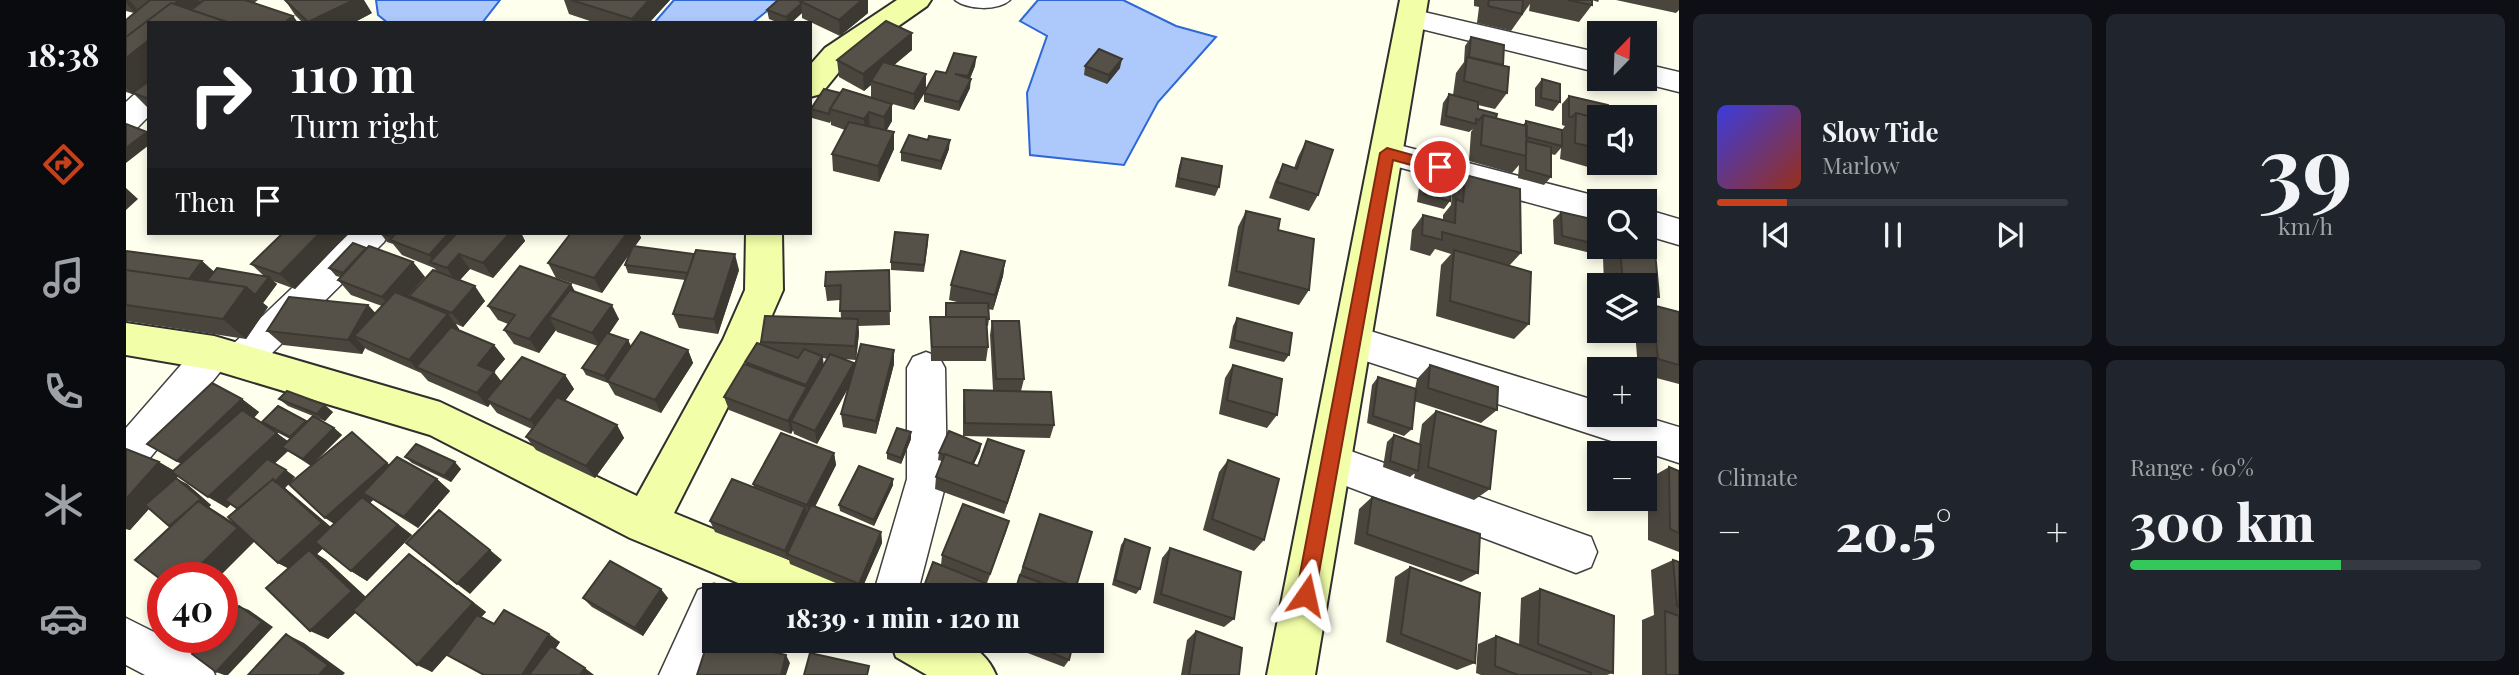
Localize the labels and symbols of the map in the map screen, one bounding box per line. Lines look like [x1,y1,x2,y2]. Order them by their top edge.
north arrow [1587,21,1657,91]
pin [1410,137,1470,197]
position arrow [1269,558,1343,632]
speed limit sign: 40 [147,562,238,653]

